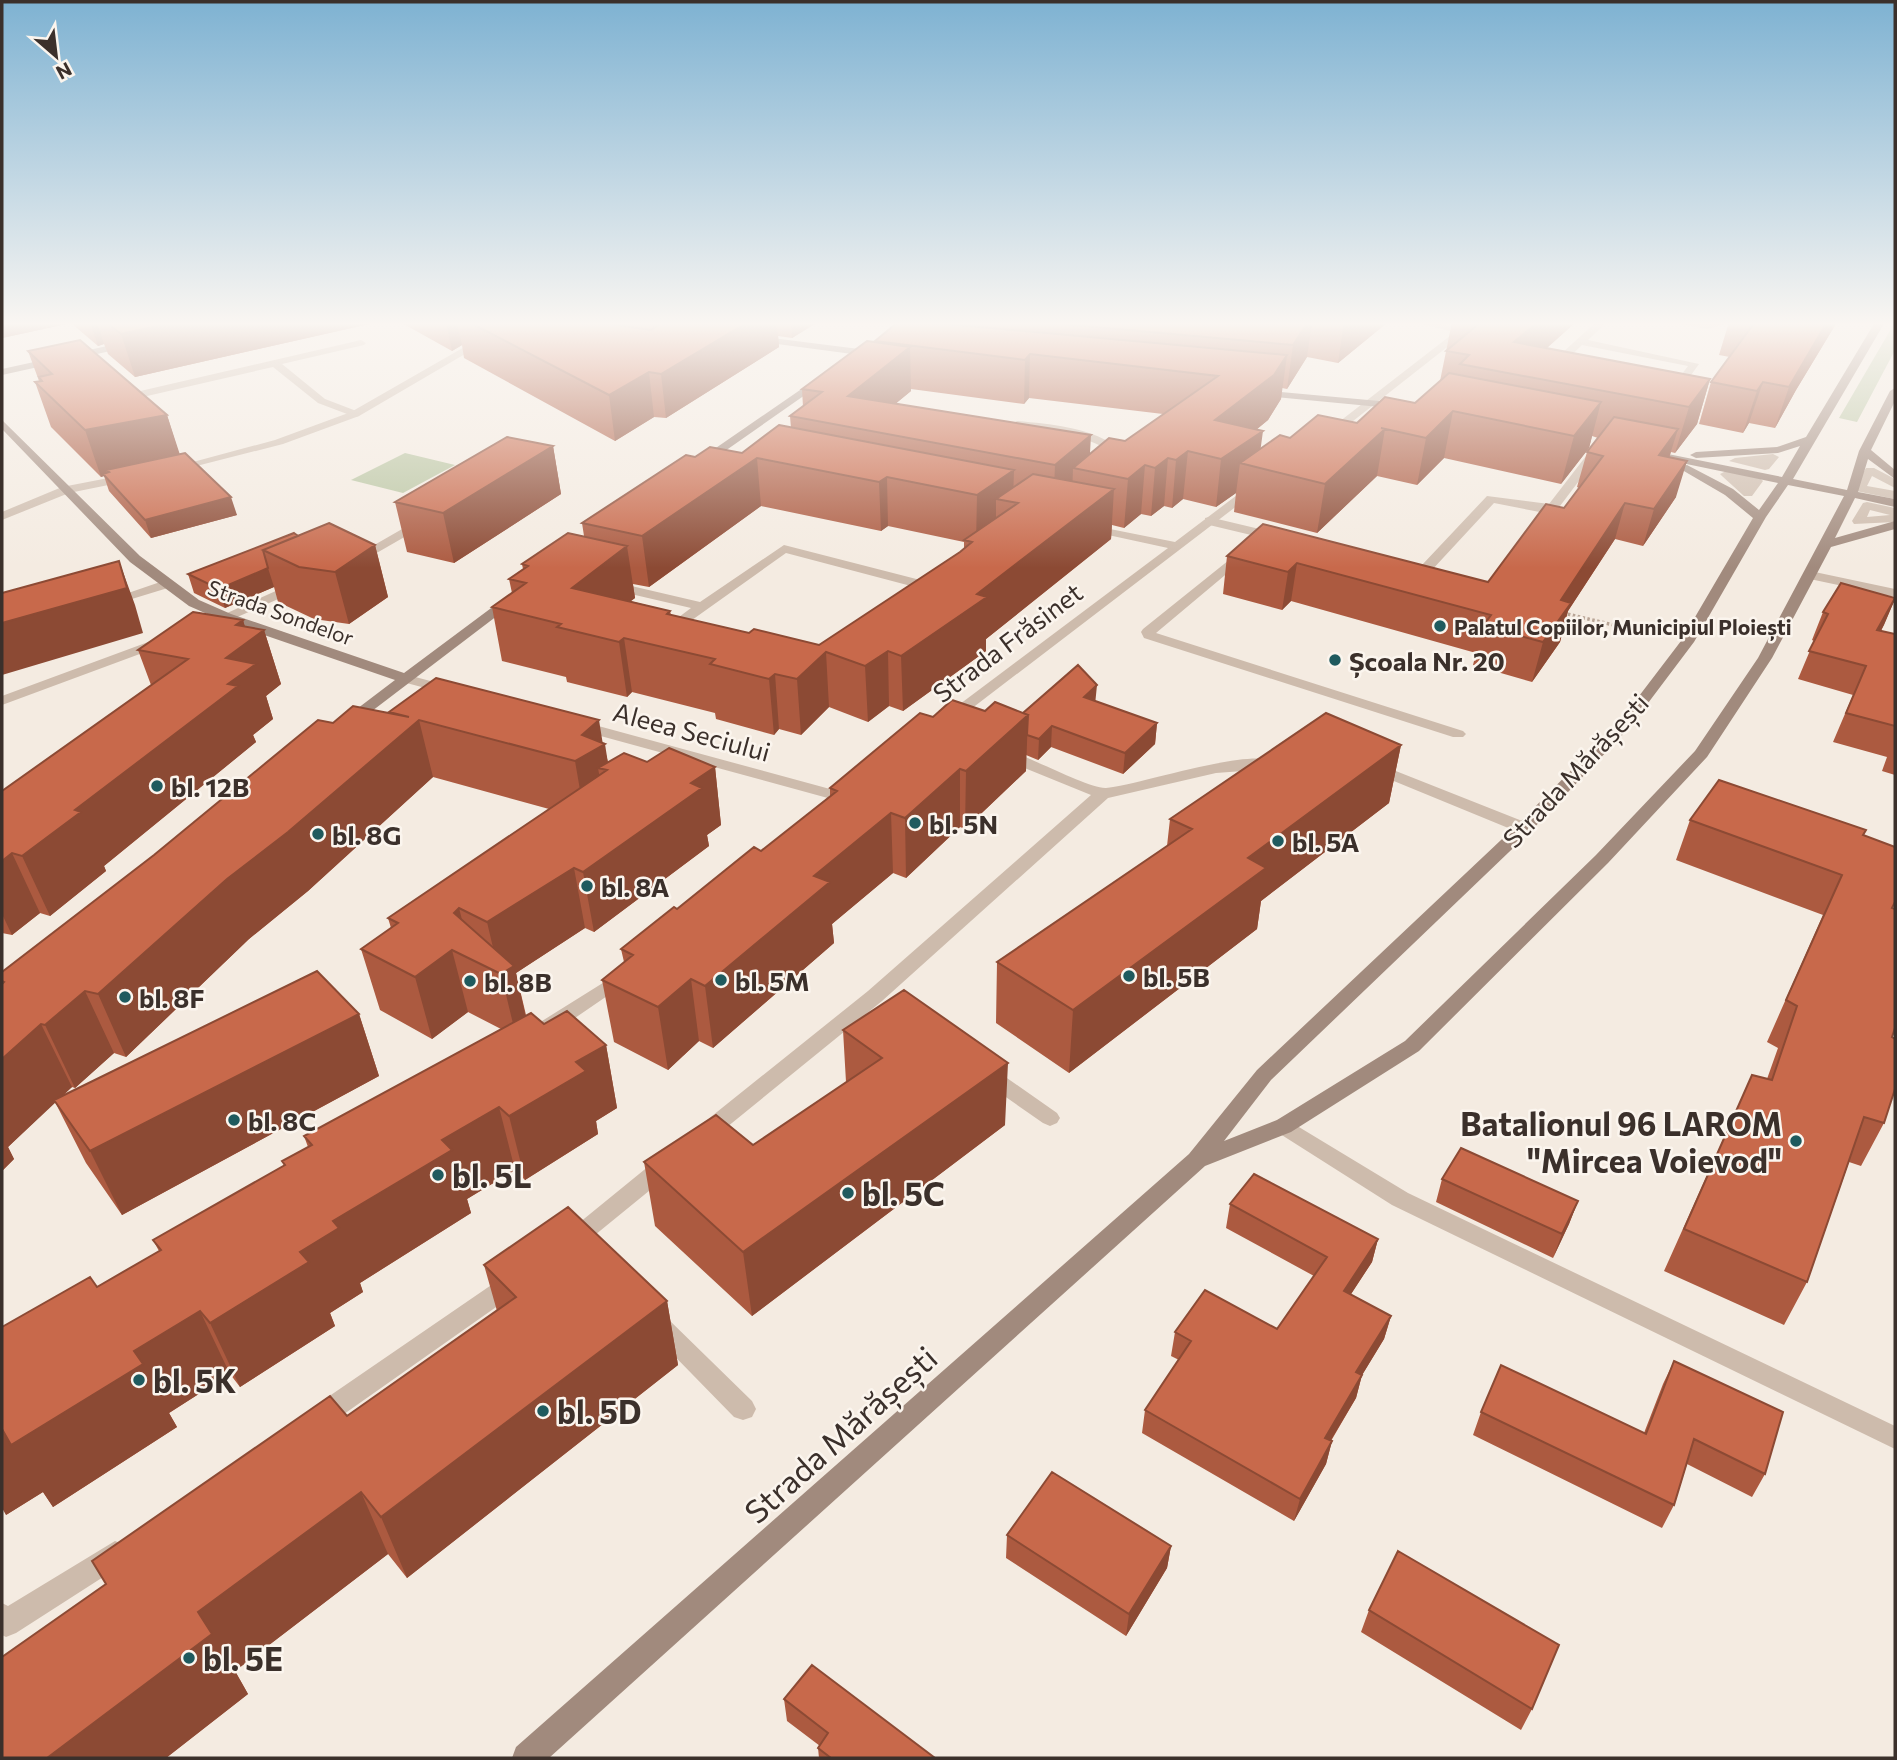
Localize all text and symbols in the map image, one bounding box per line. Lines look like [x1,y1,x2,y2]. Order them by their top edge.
north arrow [21,21,91,91]
text: N [53,58,76,85]
street label: Strada Sondelor [205,574,357,650]
street label: Strada Frăsinet [926,576,1088,708]
place label: Palatul Copiilor, Municipiul Ploiești [1454,614,1792,641]
marker: Palatul Copiilor, Municipiul Ploiești [1432,618,1448,634]
place label: Școala Nr. 20 [1349,645,1505,678]
marker: Școala Nr. 20 [1327,652,1343,668]
street label: Strada Mărășești [1496,687,1656,855]
street label: Aleea Seciului [610,695,774,767]
place label: bl. 12B [171,771,249,802]
marker: bl. 12B [149,778,165,794]
place label: bl. 5N [929,808,998,839]
marker: bl. 5N [907,815,923,831]
place label: bl. 8G [332,819,401,850]
marker: bl. 8G [310,826,326,842]
place label: bl. 5A [1292,826,1360,857]
marker: bl. 5A [1270,833,1286,849]
place label: bl. 8A [601,871,670,902]
marker: bl. 8A [579,878,595,894]
place label: bl. 5B [1143,961,1210,992]
place label: bl. 5M [735,965,810,996]
place label: bl. 8B [484,966,552,997]
marker: bl. 5B [1121,968,1137,984]
marker: bl. 5M [713,972,729,988]
marker: bl. 8B [462,973,478,989]
place label: bl. 8F [139,982,204,1013]
marker: bl. 8F [117,989,133,1005]
place label: Batalionul 96 LAROM "Mircea Voievod" [1460,1103,1782,1180]
place label: bl. 8C [248,1105,316,1136]
marker: bl. 8C [226,1112,242,1128]
marker: Batalionul 96 LAROM "Mircea Voievod" [1788,1133,1804,1149]
place label: bl. 5L [452,1155,531,1195]
marker: bl. 5L [430,1167,446,1183]
place label: bl. 5C [862,1173,945,1213]
marker: bl. 5C [840,1185,856,1201]
street label: Strada Mărășești [735,1337,946,1532]
place label: bl. 5K [153,1360,236,1400]
marker: bl. 5K [131,1372,147,1388]
place label: bl. 5D [557,1391,641,1431]
marker: bl. 5D [535,1403,551,1419]
place label: bl. 5E [203,1638,283,1678]
marker: bl. 5E [181,1650,197,1666]

